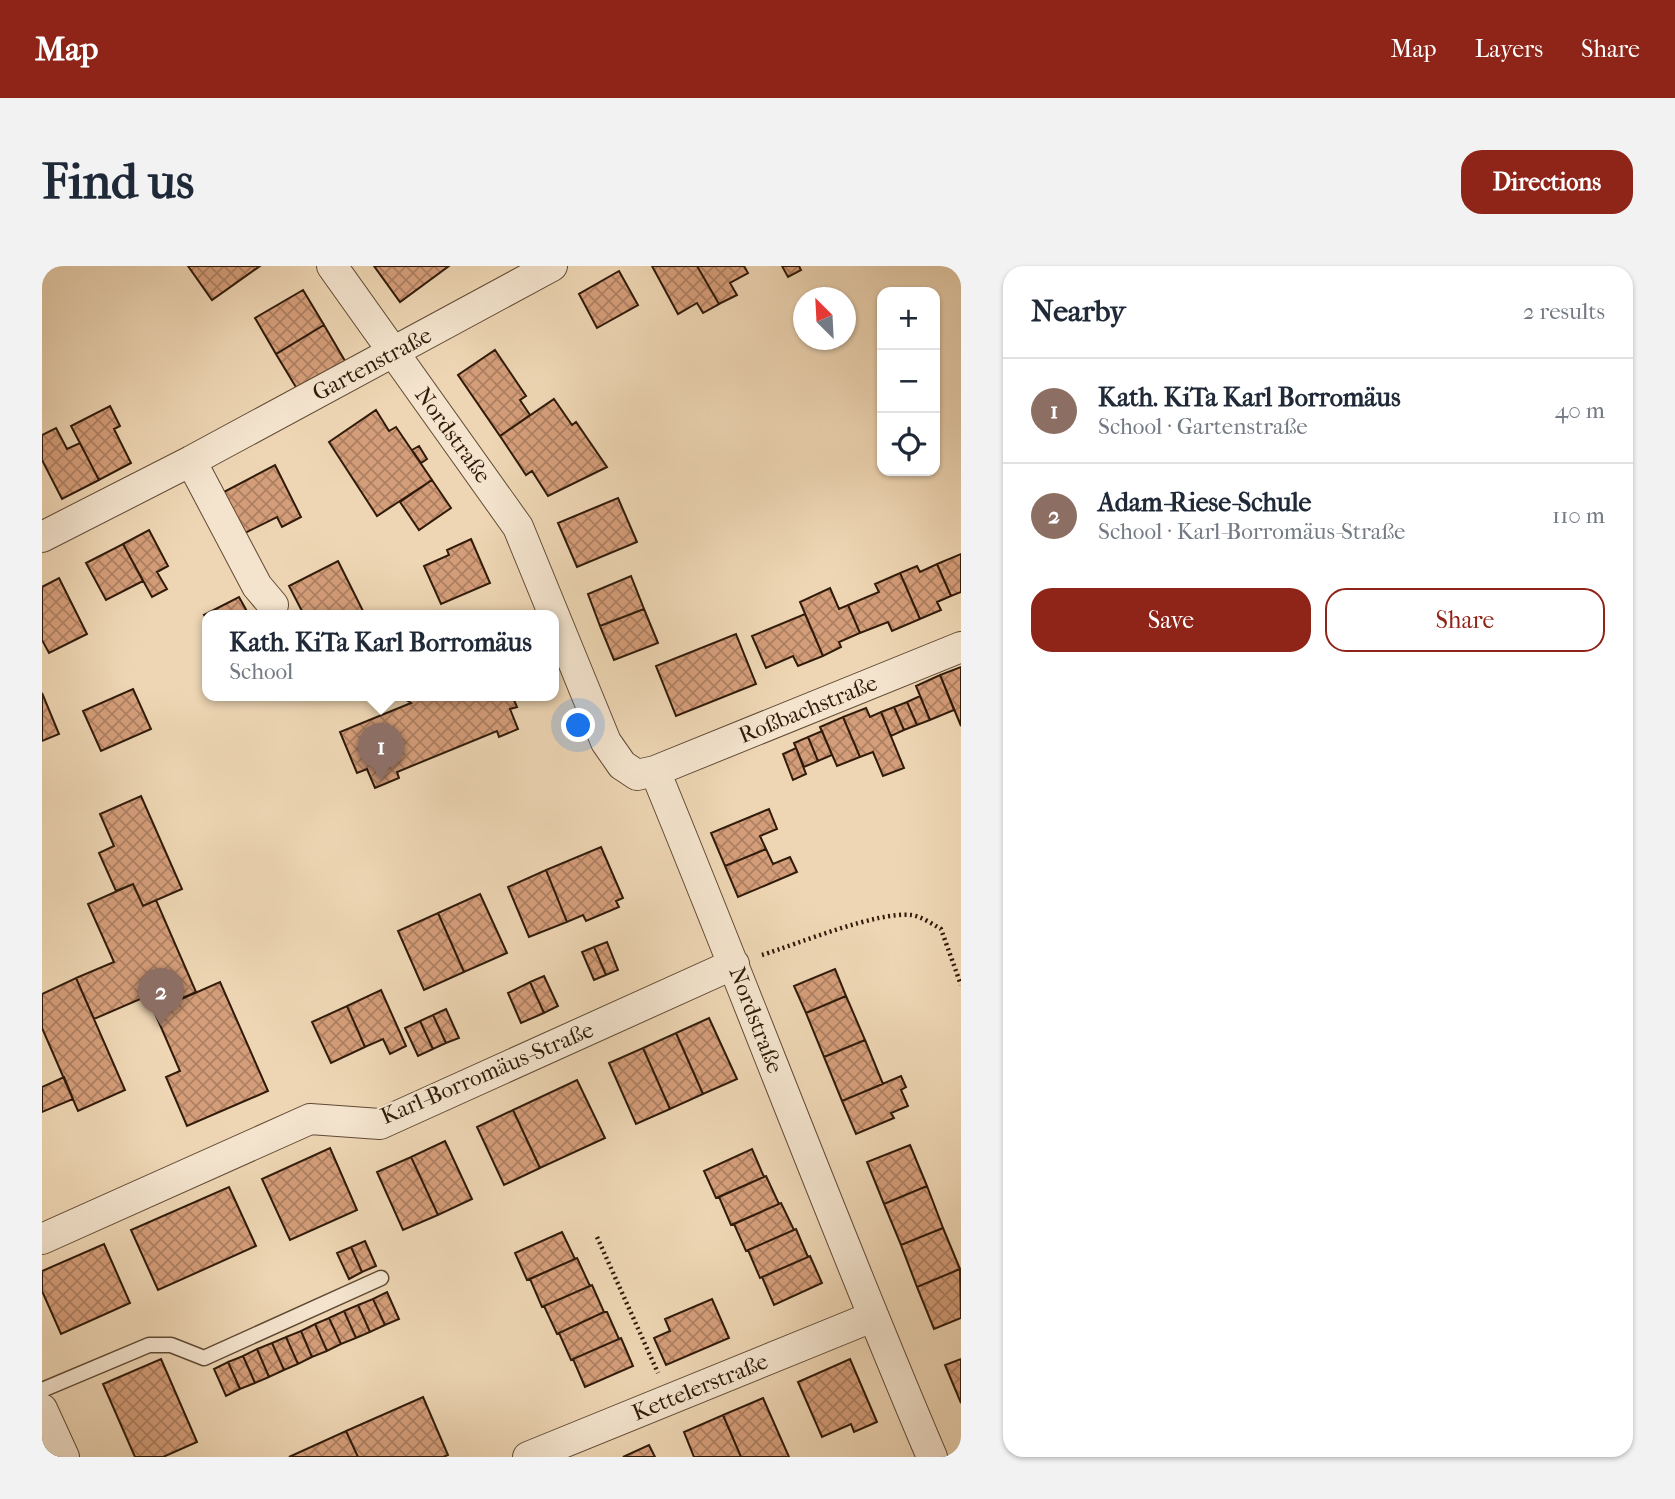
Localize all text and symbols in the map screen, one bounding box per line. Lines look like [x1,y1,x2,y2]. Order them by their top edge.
text: Map [35,30,98,69]
text: Map [1391,35,1437,63]
text: Layers [1475,35,1543,63]
text: Share [1581,35,1640,63]
button: Directions [1461,150,1633,214]
text: Find us [42,153,194,211]
north arrow [793,287,856,350]
map controls [877,287,940,476]
button: + [877,287,940,350]
text: Nearby [1031,294,1126,329]
text: 2 results [1523,298,1605,325]
street label: Gartenstraße [308,321,436,407]
button: − [877,350,940,413]
street label: Nordstraße [409,382,497,488]
text: Kath. KiTa Karl Borromäus [1098,382,1401,413]
text: 1 [1050,397,1058,424]
text: 40 m [1555,397,1605,424]
button: locate [877,413,940,476]
text: School · Gartenstraße [1098,413,1308,440]
text: Adam-Riese-Schule [1098,487,1311,518]
text: 2 [1048,502,1060,529]
text: 110 m [1552,502,1605,529]
text: School · Karl-Borromäus-Straße [1098,518,1405,545]
button: Save [1031,588,1311,652]
button: Share [1325,588,1605,652]
popup [202,610,559,701]
text: Kath. KiTa Karl Borromäus [229,627,532,658]
text: School [229,658,293,685]
street label: Roßbachstraße [735,669,881,749]
your location [561,708,595,742]
pin: 1 [358,723,404,781]
street label: Nordstraße [723,963,789,1077]
pin: 2 [138,968,184,1026]
street label: Karl-Borromäus-Straße [376,1016,598,1130]
street label: Kettelerstraße [628,1348,772,1426]

